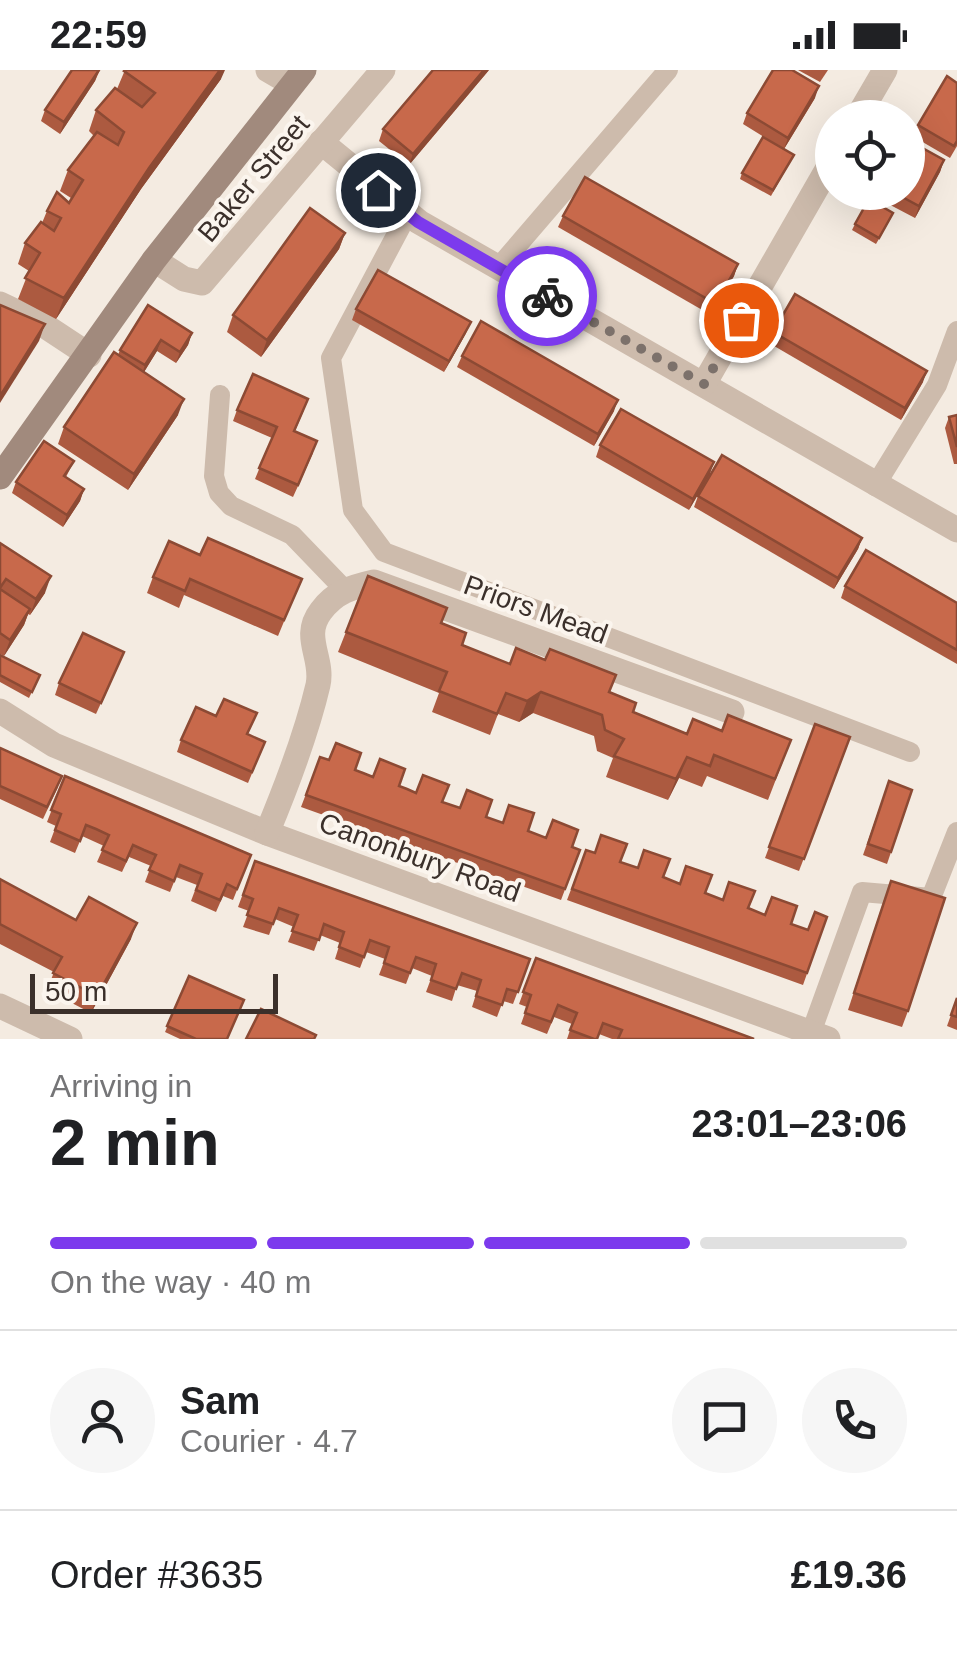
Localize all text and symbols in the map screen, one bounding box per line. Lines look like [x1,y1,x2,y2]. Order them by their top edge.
text: 22:59 [50,14,147,56]
map controls [815,100,925,210]
button: locate [815,100,925,210]
street label: Baker Street [191,109,315,248]
pin [336,148,421,233]
icon: home [351,163,406,218]
courier [497,246,597,346]
icon: bike [520,269,575,324]
pin [699,278,784,363]
icon: bag [714,293,769,348]
street label: Priors Mead [460,569,612,650]
street label: Canonbury Road [315,807,525,908]
scale bar [30,969,278,1014]
text: 50 m [45,976,107,1007]
text: Arriving in [50,1068,192,1104]
text: 23:01–23:06 [691,1103,907,1145]
text: 2 min [50,1106,220,1179]
text: On the way · 40 m [50,1264,311,1300]
button: person [50,1368,155,1473]
button: chat [672,1368,777,1473]
button: phone [802,1368,907,1473]
text: Sam [180,1380,260,1422]
text: Courier · 4.7 [180,1423,358,1459]
text: Order #3635 [50,1554,263,1596]
text: £19.36 [791,1554,907,1596]

